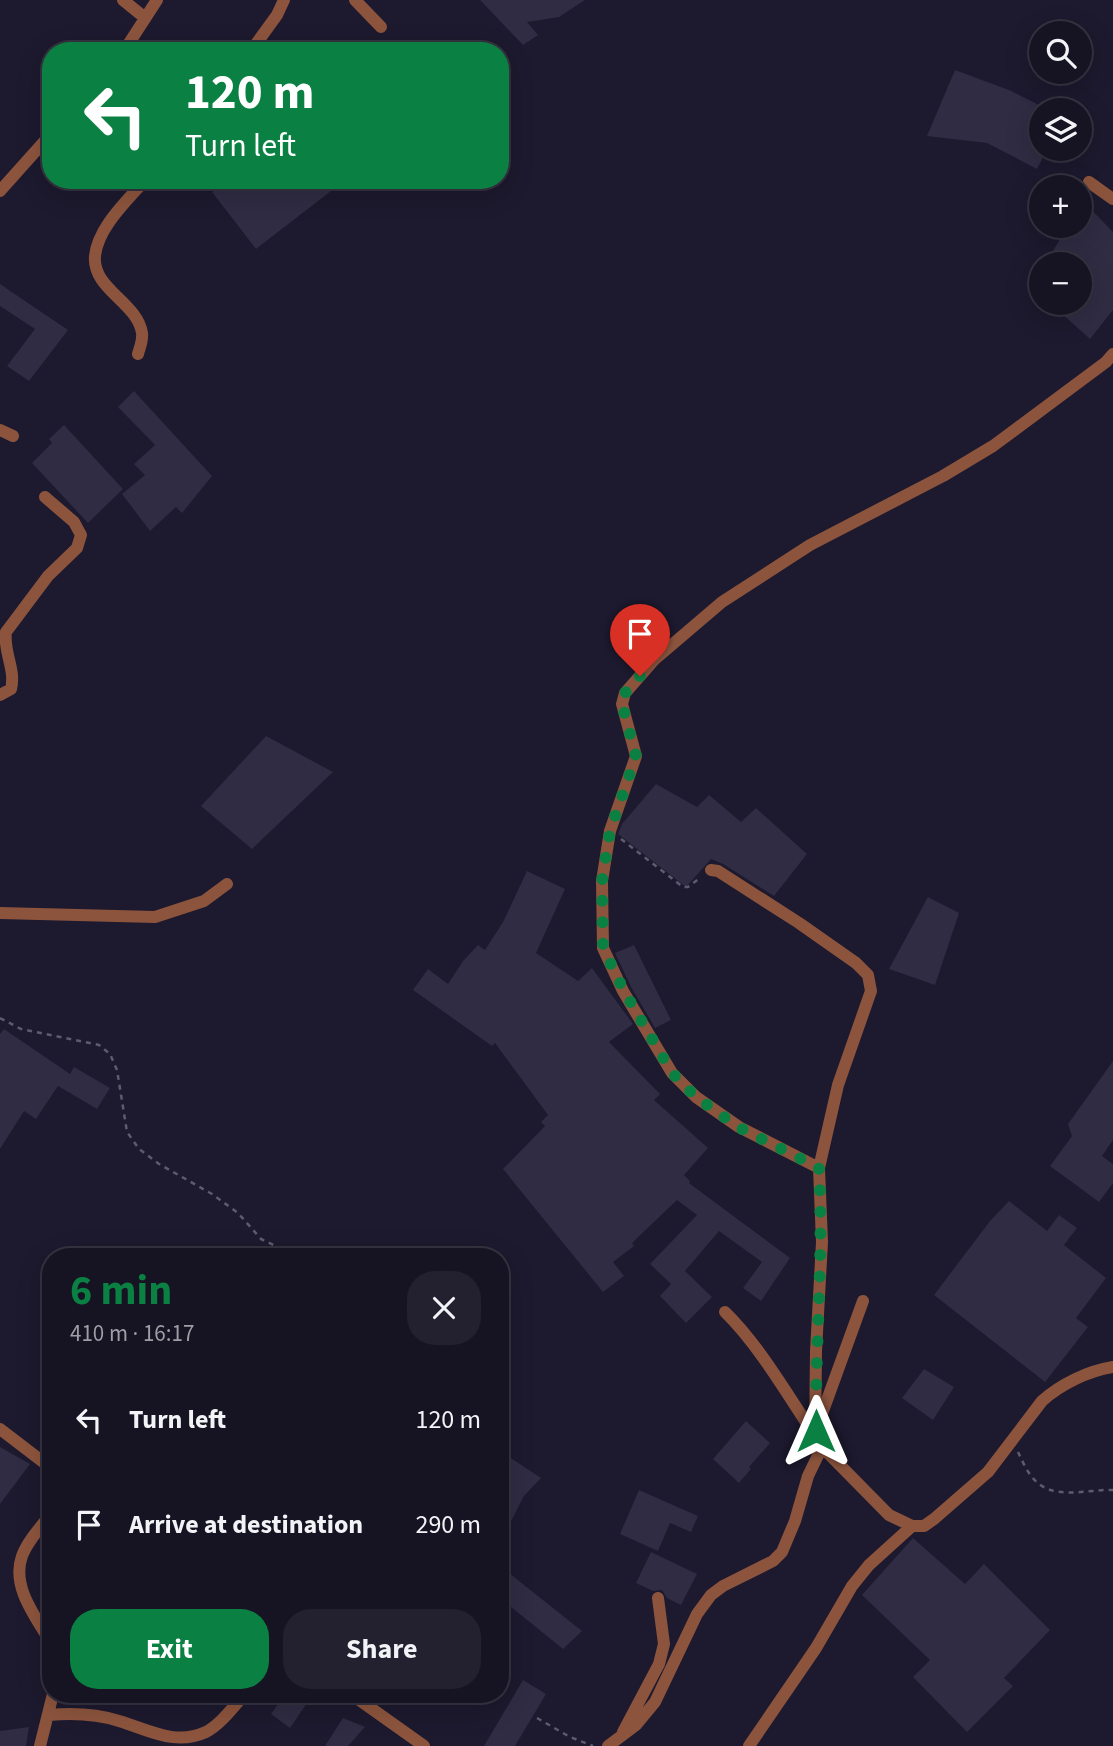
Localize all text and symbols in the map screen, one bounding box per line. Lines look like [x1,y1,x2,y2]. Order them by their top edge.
map controls [1029,21,1092,315]
button: search [1029,21,1092,84]
text: 120 m [185,58,314,128]
icon: left [70,70,161,161]
button: layers [1029,98,1092,161]
text: Turn left [185,123,296,169]
button: + [1029,175,1092,238]
button: − [1029,252,1092,315]
pin [610,604,670,676]
icon: arrive [621,615,659,653]
text: 6 min [70,1261,172,1321]
button: close [407,1271,481,1345]
text: 410 m · 16:17 [70,1317,194,1350]
position arrow [779,1394,853,1468]
icon: left [70,1401,108,1439]
text: Turn left [129,1401,226,1438]
text: 120 m [415,1401,481,1438]
icon: arrive [70,1506,108,1544]
text: Arrive at destination [129,1506,363,1543]
text: 290 m [415,1506,481,1543]
button: Exit [70,1609,269,1689]
button: Share [283,1609,481,1689]

